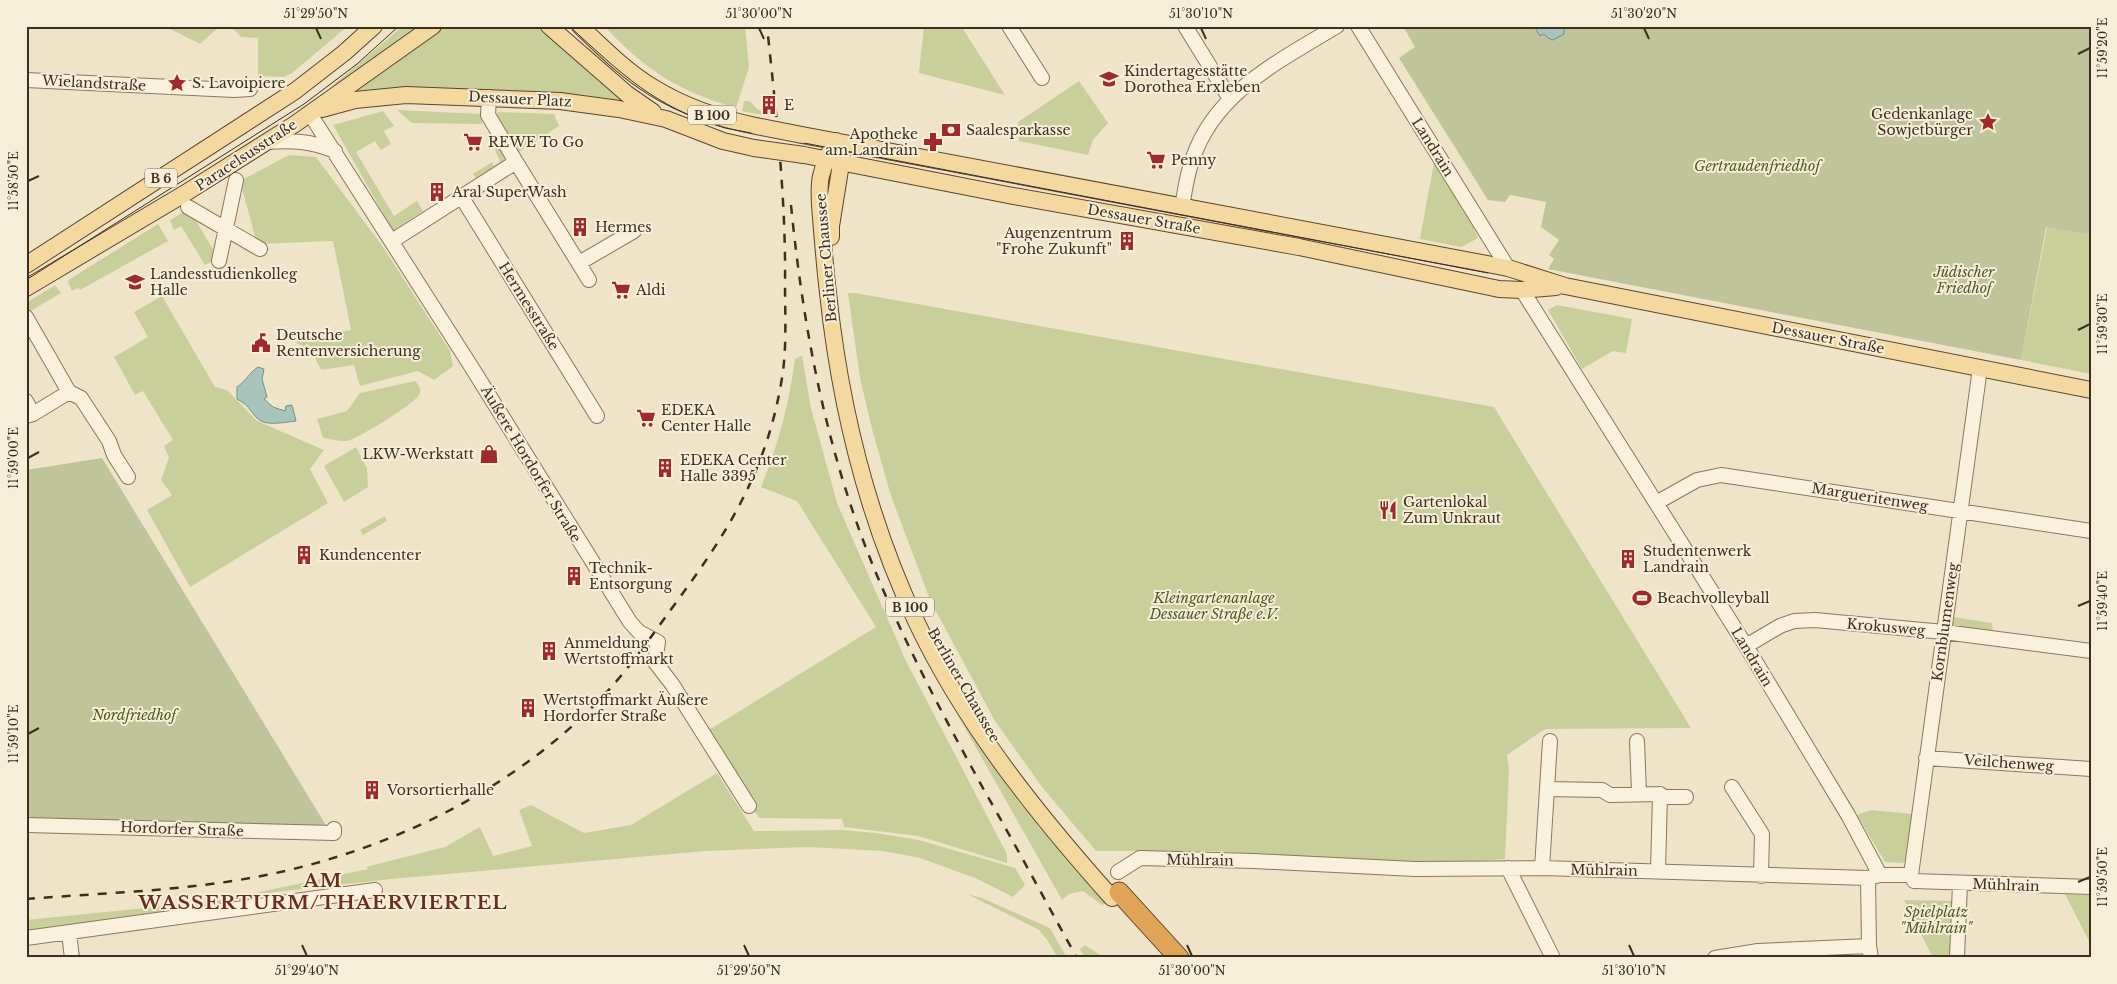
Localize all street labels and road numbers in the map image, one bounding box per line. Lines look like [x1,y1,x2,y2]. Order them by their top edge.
street label: Wielandstraße [40,71,147,95]
street label: Dessauer Platz [468,87,572,111]
road number: B 100 [688,106,736,124]
street label: Landrain [1408,114,1458,180]
street label: Paracelsusstraße [192,115,300,195]
road number: B 6 [145,168,177,188]
street label: Berliner Chaussee [811,193,841,323]
street label: Dessauer Straße [1086,200,1202,238]
street label: Hermesstraße [495,259,563,353]
street label: Dessauer Straße [1770,318,1886,358]
street label: Äußere Hordorfer Straße [476,381,585,546]
street label: Margueritenweg [1810,479,1930,515]
street label: Kornblumenweg [1928,561,1962,682]
road number: B 100 [886,598,934,616]
street label: Krokusweg [1846,615,1927,639]
street label: Berliner Chaussee [924,624,1004,746]
street label: Landrain [1727,624,1777,690]
street label: Veilchenweg [1963,751,2055,775]
street label: Hordorfer Straße [120,818,244,840]
street label: Mühlrain [1166,850,1234,870]
street label: Mühlrain [1570,860,1638,880]
street label: Mühlrain [1972,875,2040,895]

